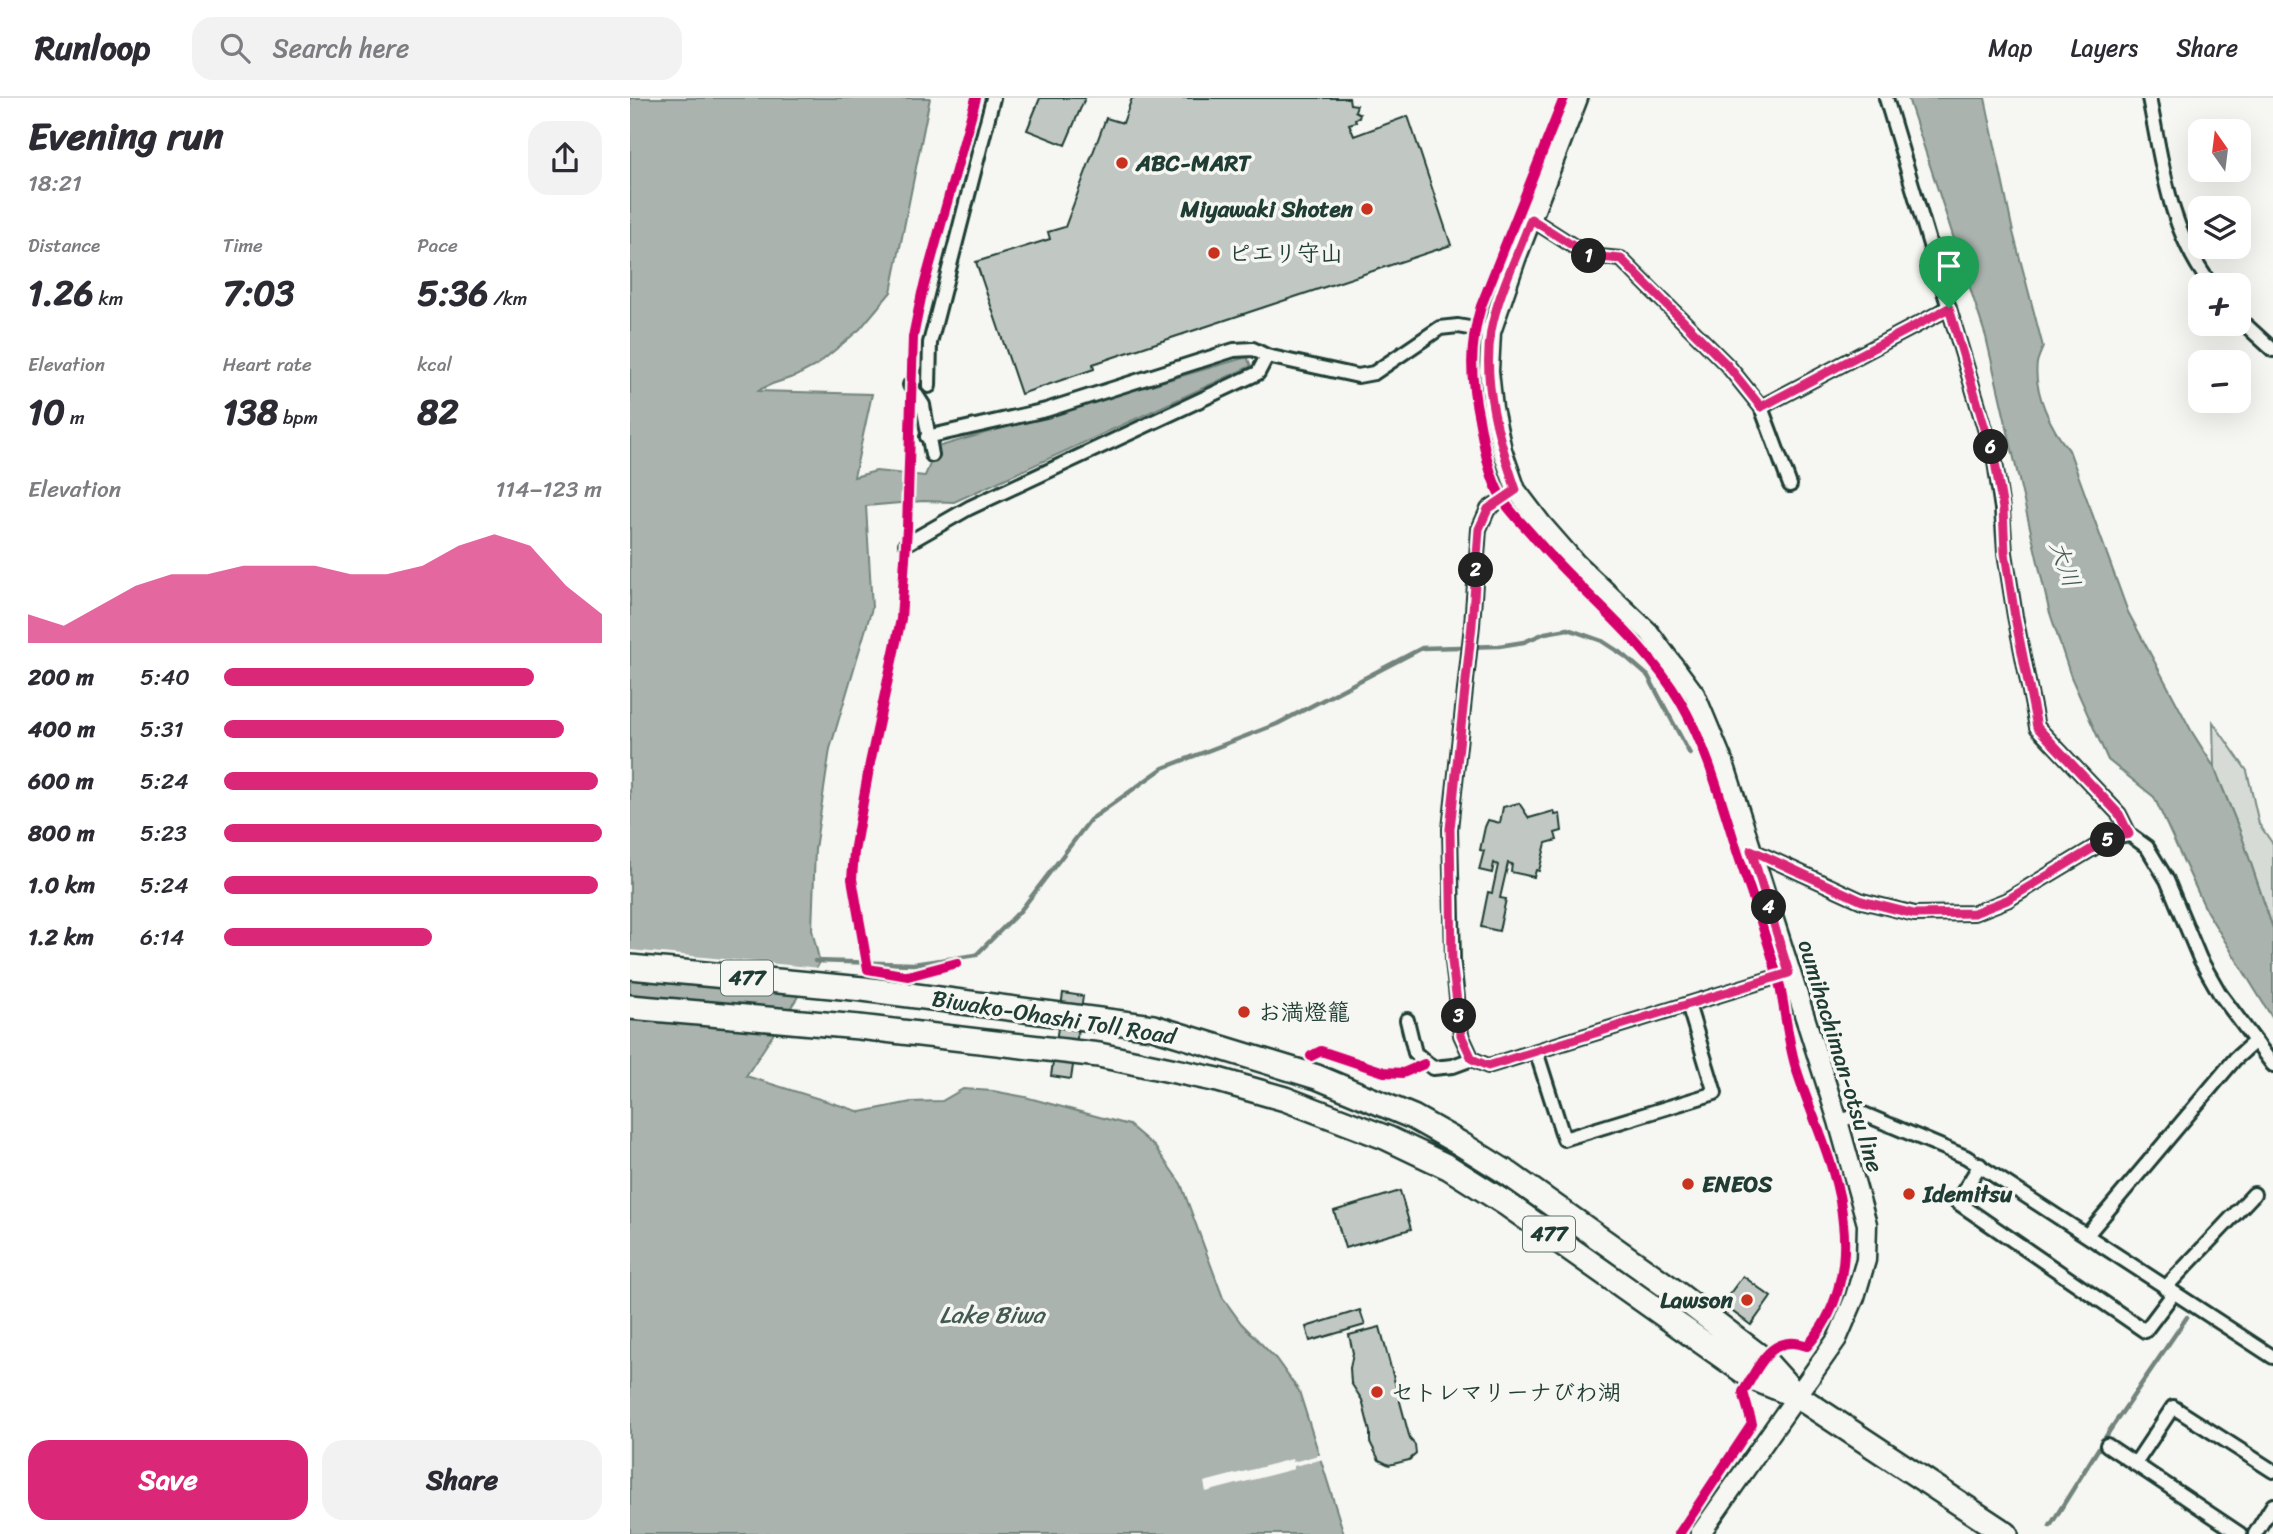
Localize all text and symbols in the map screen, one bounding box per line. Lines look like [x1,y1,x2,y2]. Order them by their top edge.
search box [192,17,682,80]
text: Runloop [35,19,150,77]
text: Search here [272,25,409,71]
text: Map [1988,27,2033,69]
text: Layers [2071,27,2138,69]
text: Share [2176,27,2238,69]
icon: search [216,29,254,67]
text: Evening run [28,103,224,170]
north arrow [2188,119,2250,182]
map controls [2188,119,2251,413]
button: share [528,121,602,195]
place label: ABC-MART [1135,143,1252,184]
marker: ABC-MART [1114,155,1130,171]
text: 18:21 [28,163,82,204]
place label: Miyawaki Shoten [1180,189,1354,230]
button: layers [2188,196,2251,259]
marker: Miyawaki Shoten [1359,201,1375,217]
text: Distance [28,229,100,262]
text: Time [223,229,263,262]
text: Pace [417,229,458,262]
place label: ピエリ守山 [1228,233,1343,274]
pin [1919,236,1979,308]
pin: 1 [1572,238,1606,274]
text: 1 [1584,239,1593,272]
marker: ピエリ守山 [1206,245,1222,261]
icon: arrive [1930,247,1968,285]
text: 1.26 [28,262,94,324]
text: 7:03 [223,262,295,324]
text: 5:36 [417,262,488,324]
button: + [2188,273,2251,336]
text: km [94,282,123,315]
text: /km [488,282,527,315]
text: Elevation [28,348,105,381]
text: Heart rate [223,348,312,381]
text: kcal [417,348,452,381]
button: − [2188,350,2251,413]
text: 10 [28,381,65,443]
text: 138 [223,381,278,443]
text: 82 [417,381,459,443]
text: m [65,401,85,434]
text: bpm [278,401,318,434]
pin: 6 [1974,430,2008,464]
text: 6 [1985,430,1996,463]
text: Elevation [28,469,121,510]
text: 114–123 m [495,469,602,510]
water label: 大川 [2037,534,2093,594]
pin: 2 [1458,552,1494,588]
text: 2 [1470,553,1481,586]
text: 200 m [28,657,94,698]
text: 5:40 [140,657,190,698]
text: 400 m [28,709,95,750]
text: 5:31 [140,709,184,750]
text: 600 m [28,761,94,802]
text: 5:24 [140,761,189,802]
text: 800 m [28,813,95,854]
text: 5:23 [140,813,187,854]
pin: 5 [2090,822,2126,858]
text: 5 [2102,823,2113,856]
text: 1.0 km [28,865,95,906]
text: 5:24 [140,865,189,906]
pin: 4 [1752,890,1786,924]
text: 4 [1763,890,1774,923]
text: 1.2 km [28,917,94,958]
text: 6:14 [140,917,184,958]
street label: oumihachiman-otsu line [1786,935,1895,1178]
road number: 477 [721,960,773,996]
street label: Biwako-Ohashi Toll Road [929,978,1181,1057]
place label: お満燈籠 [1258,992,1350,1033]
pin: 3 [1442,998,1476,1034]
text: 3 [1453,999,1464,1032]
marker: お満燈籠 [1236,1004,1252,1020]
place label: ENEOS [1702,1164,1773,1205]
place label: Idemitsu [1922,1174,2013,1215]
marker: ENEOS [1680,1176,1696,1192]
marker: Idemitsu [1901,1186,1917,1202]
road number: 477 [1523,1216,1575,1252]
place label: Lawson [1660,1280,1734,1321]
marker: Lawson [1739,1292,1755,1308]
water label: Lake Biwa [939,1294,1046,1336]
place label: セトレマリーナびわ湖 [1391,1372,1621,1413]
marker: セトレマリーナびわ湖 [1369,1384,1385,1400]
button: Save [28,1440,308,1520]
button: Share [322,1440,602,1520]

